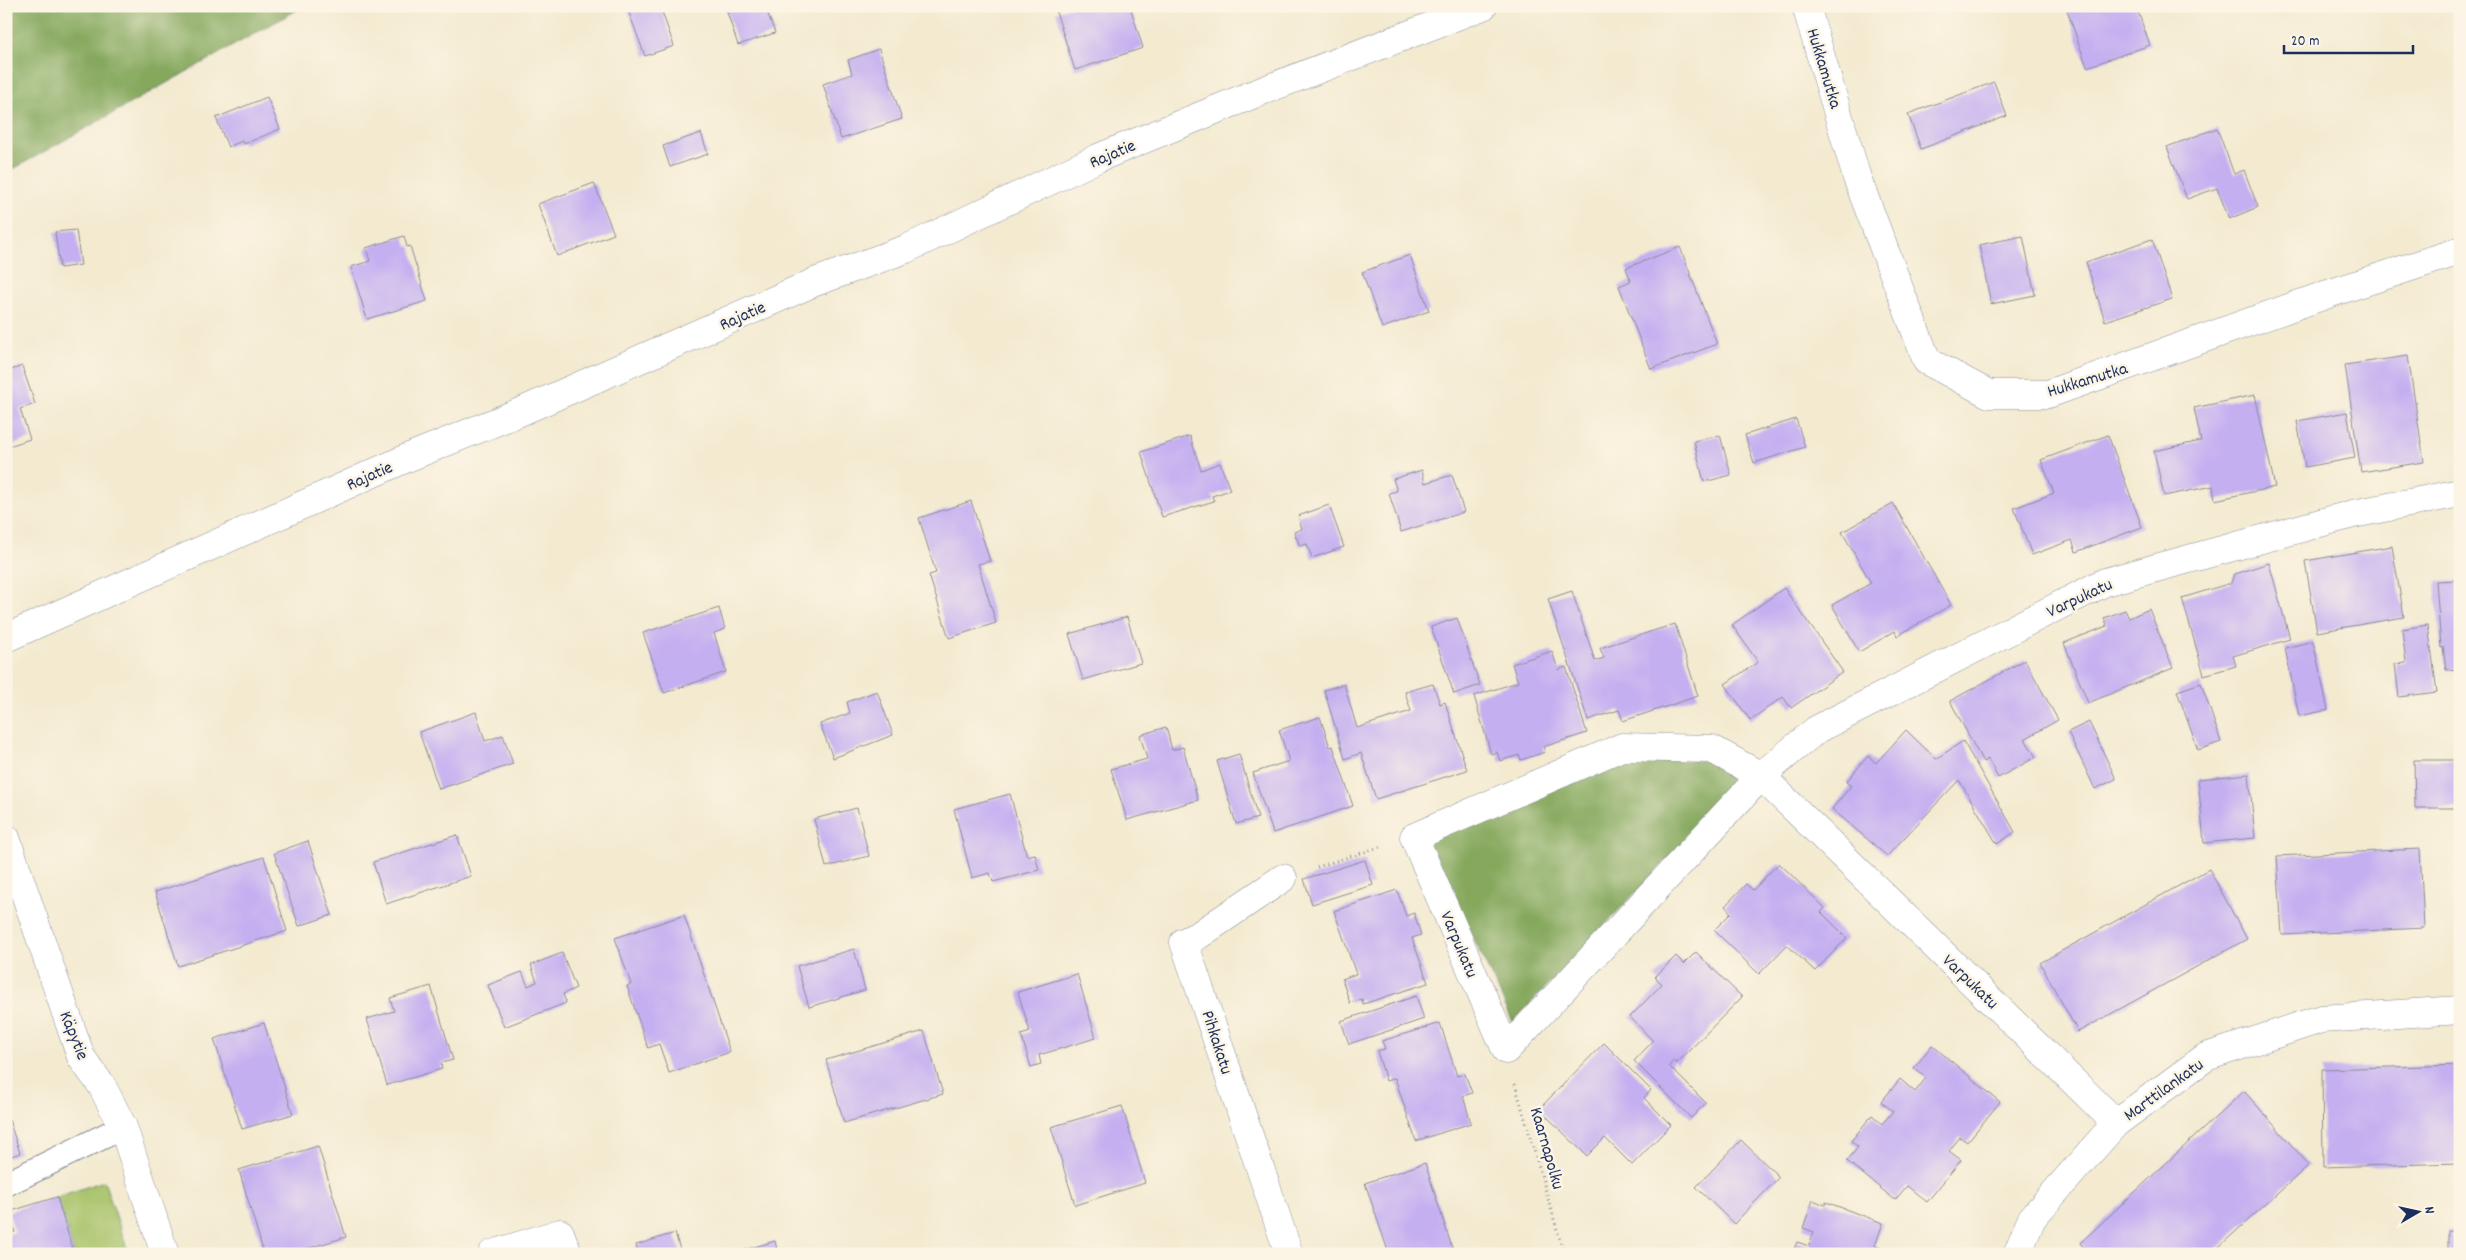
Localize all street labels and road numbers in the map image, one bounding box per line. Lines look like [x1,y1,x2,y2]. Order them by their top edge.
street label: Hukkamutka [1799,26,1847,112]
street label: Rajatie [1086,134,1140,176]
street label: Rajatie [716,296,770,339]
street label: Hukkamutka [2045,357,2131,405]
street label: Rajatie [343,456,397,499]
street label: Varpukatu [2043,573,2117,625]
street label: Varpukatu [1433,908,1483,982]
street label: Varpukatu [1935,949,2003,1016]
street label: Käpytie [52,1008,94,1064]
street label: Pihkakatu [1194,1008,1238,1078]
street label: Marttilankatu [2119,1053,2210,1129]
street label: Kaarnapolku [1522,1105,1569,1193]

